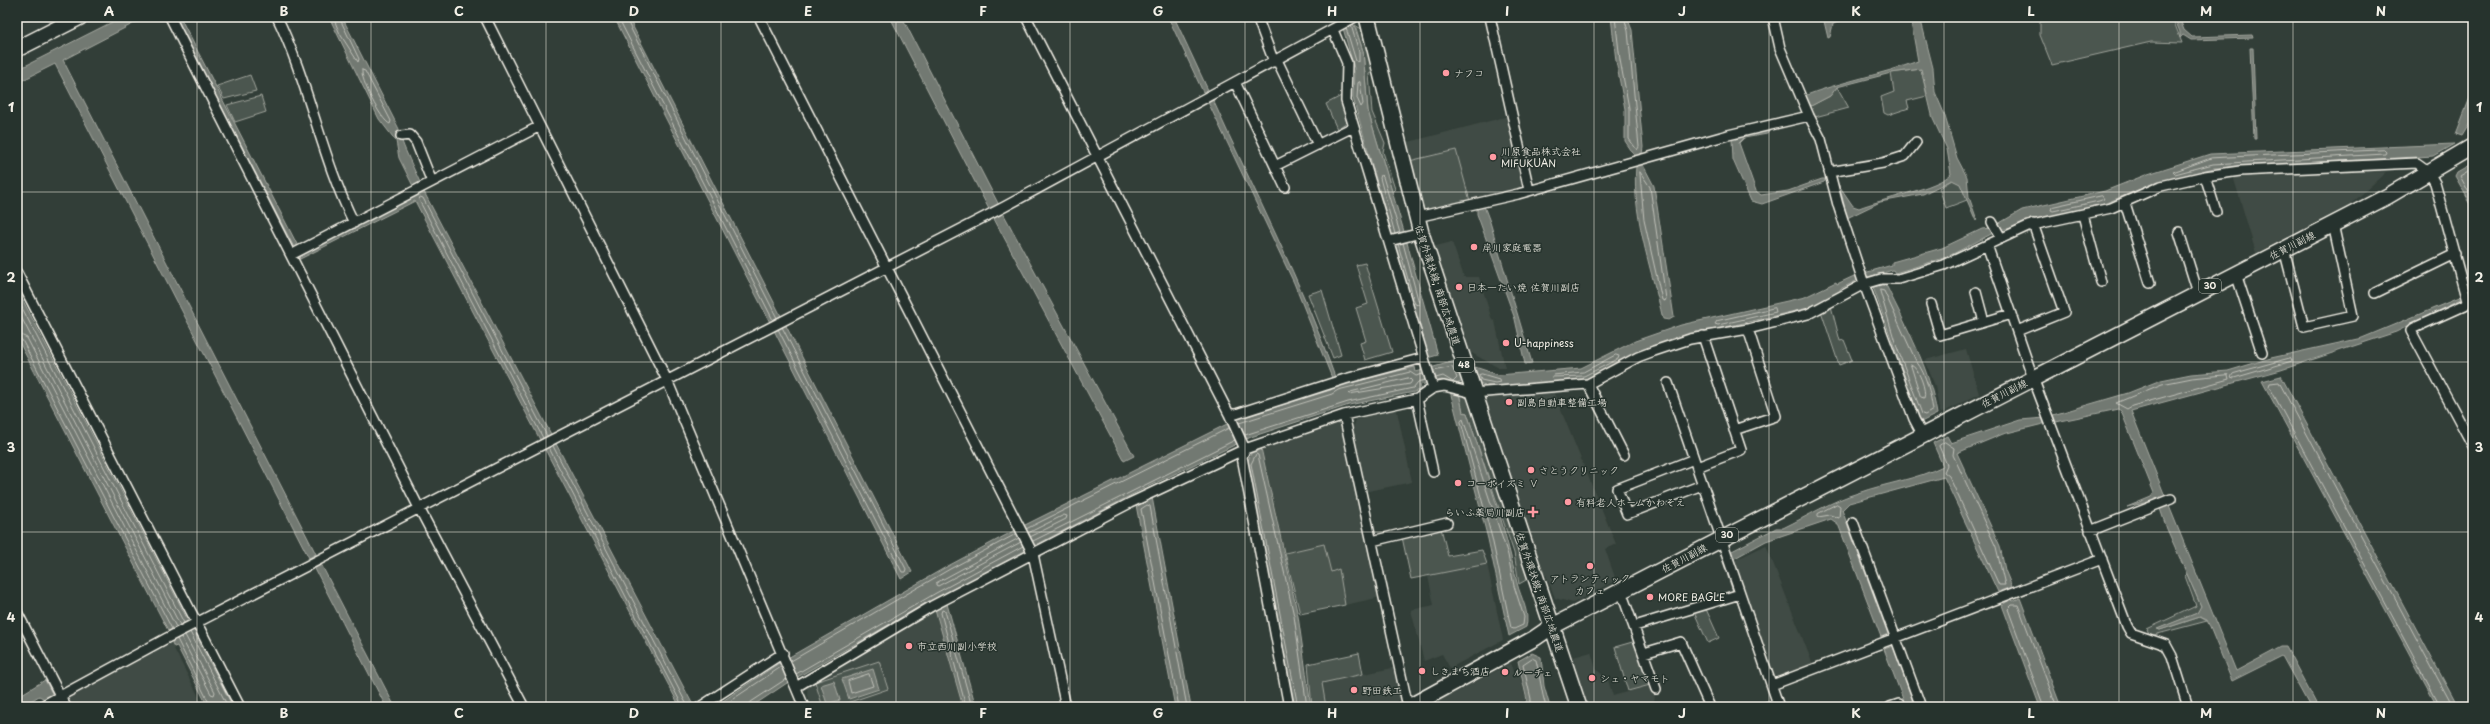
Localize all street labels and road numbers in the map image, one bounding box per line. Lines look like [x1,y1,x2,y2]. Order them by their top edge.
street label: 佐賀外環状線; 南部広域農道 [1412,223,1465,347]
street label: 佐賀川副線 [2266,227,2317,263]
road number: 30 [2199,279,2221,293]
road number: 48 [1454,358,1474,372]
street label: 佐賀川副線 [1978,375,2029,411]
road number: 30 [1716,528,1738,542]
street label: 佐賀外環状線; 南部広域農道 [1513,530,1568,654]
street label: 佐賀川副線 [1658,539,1709,576]

